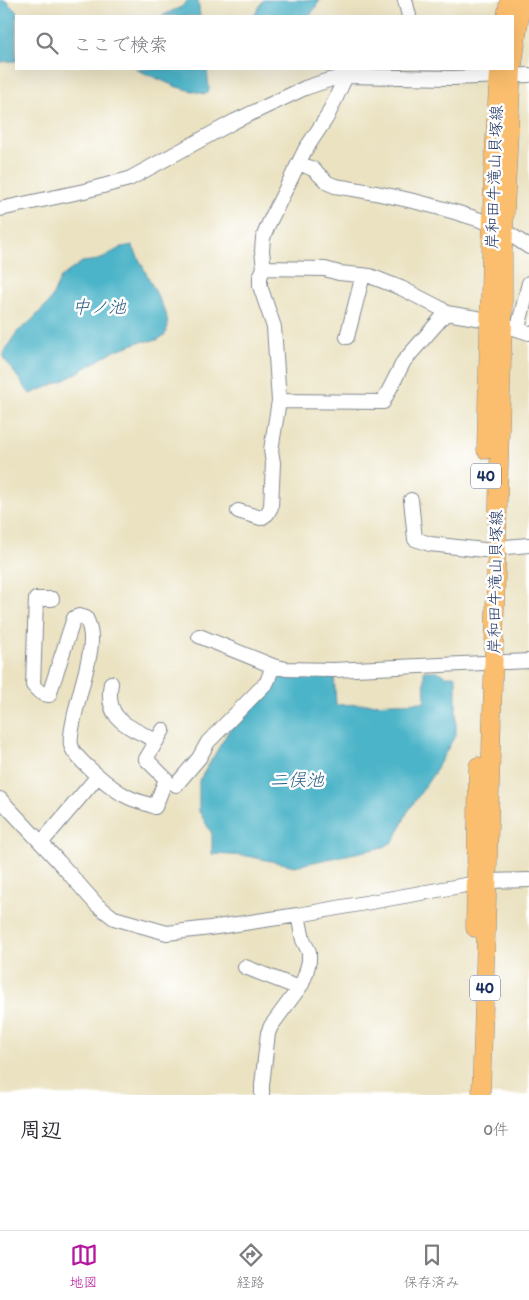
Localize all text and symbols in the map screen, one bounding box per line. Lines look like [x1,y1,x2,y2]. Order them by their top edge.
search box [15,15,514,70]
icon: search [33,29,61,57]
text: ここで検索 [73,33,168,56]
street label: 岸和田牛滝山貝塚線 [482,105,506,249]
water label: 中ノ池 [72,296,127,318]
road number: 40 [471,464,501,488]
street label: 岸和田牛滝山貝塚線 [484,510,506,654]
water label: 二俣池 [270,769,325,791]
road number: 40 [470,976,500,1000]
text: 周辺 [20,1117,62,1142]
text: 0件 [483,1120,509,1139]
tab: 地図 [70,1241,98,1291]
tab: 経路 [237,1241,265,1291]
tab: 保存済み [404,1241,460,1291]

